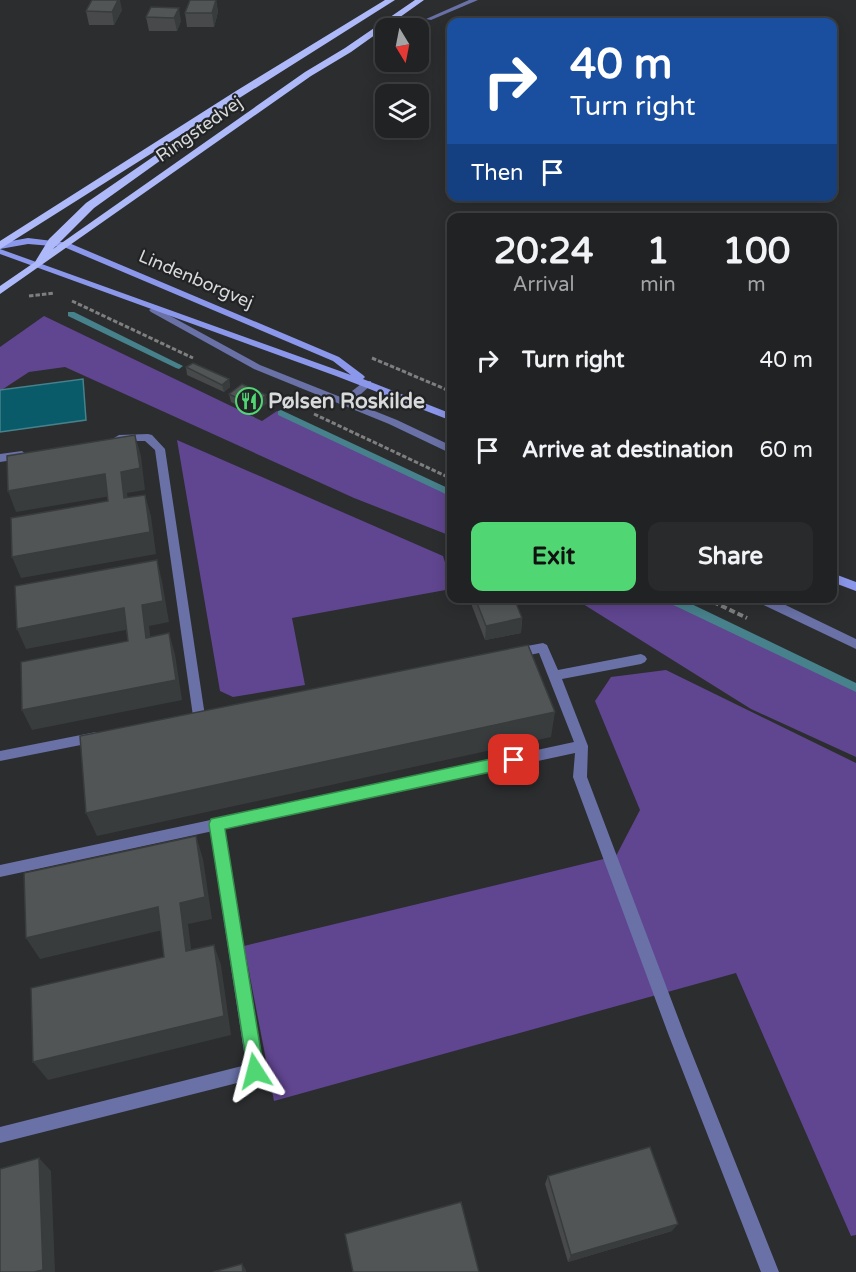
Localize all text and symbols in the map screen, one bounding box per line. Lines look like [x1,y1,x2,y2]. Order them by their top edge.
north arrow [375,18,429,72]
map controls [375,18,429,138]
text: 40 m [570,39,672,90]
icon: right [471,42,549,120]
button: layers [375,84,429,138]
text: Turn right [570,90,696,123]
street label: Ringstedvej [151,91,247,167]
icon: arrive [536,156,569,189]
text: Then [471,160,524,186]
text: 20:24 [494,230,594,273]
text: 1 [647,230,669,273]
text: 100 [722,230,790,273]
street label: Lindenborgvej [135,245,257,313]
text: Arrival [513,273,575,297]
text: min [640,273,676,297]
text: m [747,273,766,297]
icon: right [471,344,504,377]
text: Turn right [522,347,624,373]
text: 40 m [759,347,813,373]
restaurant icon: Pølsen Roskilde [234,386,264,416]
place label: Pølsen Roskilde [268,389,425,414]
icon: arrive [471,434,504,467]
text: Arrive at destination [522,437,733,463]
text: 60 m [759,437,813,463]
button: Exit [471,522,636,591]
button: Share [648,522,813,591]
pin [488,734,539,785]
icon: arrive [497,743,530,776]
position arrow [223,1039,287,1103]

